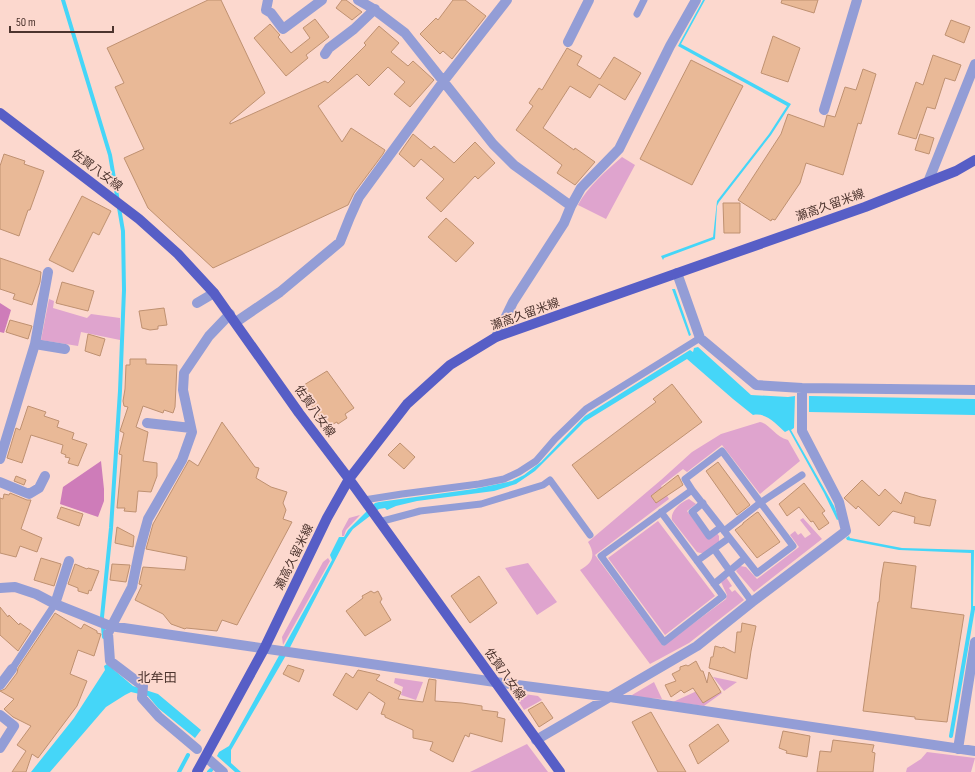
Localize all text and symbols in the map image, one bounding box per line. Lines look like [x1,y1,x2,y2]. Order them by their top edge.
scale bar [10,8,113,34]
text: 50 m [16,15,36,30]
street label: 佐賀八女線 [68,146,125,194]
street label: 瀬高久留米線 [794,186,867,225]
street label: 瀬高久留米線 [489,295,562,334]
street label: 佐賀八女線 [291,383,338,440]
street label: 瀬高久留米線 [272,522,317,593]
street label: 佐賀八女線 [481,646,528,703]
district label: 北牟田 [137,670,177,686]

